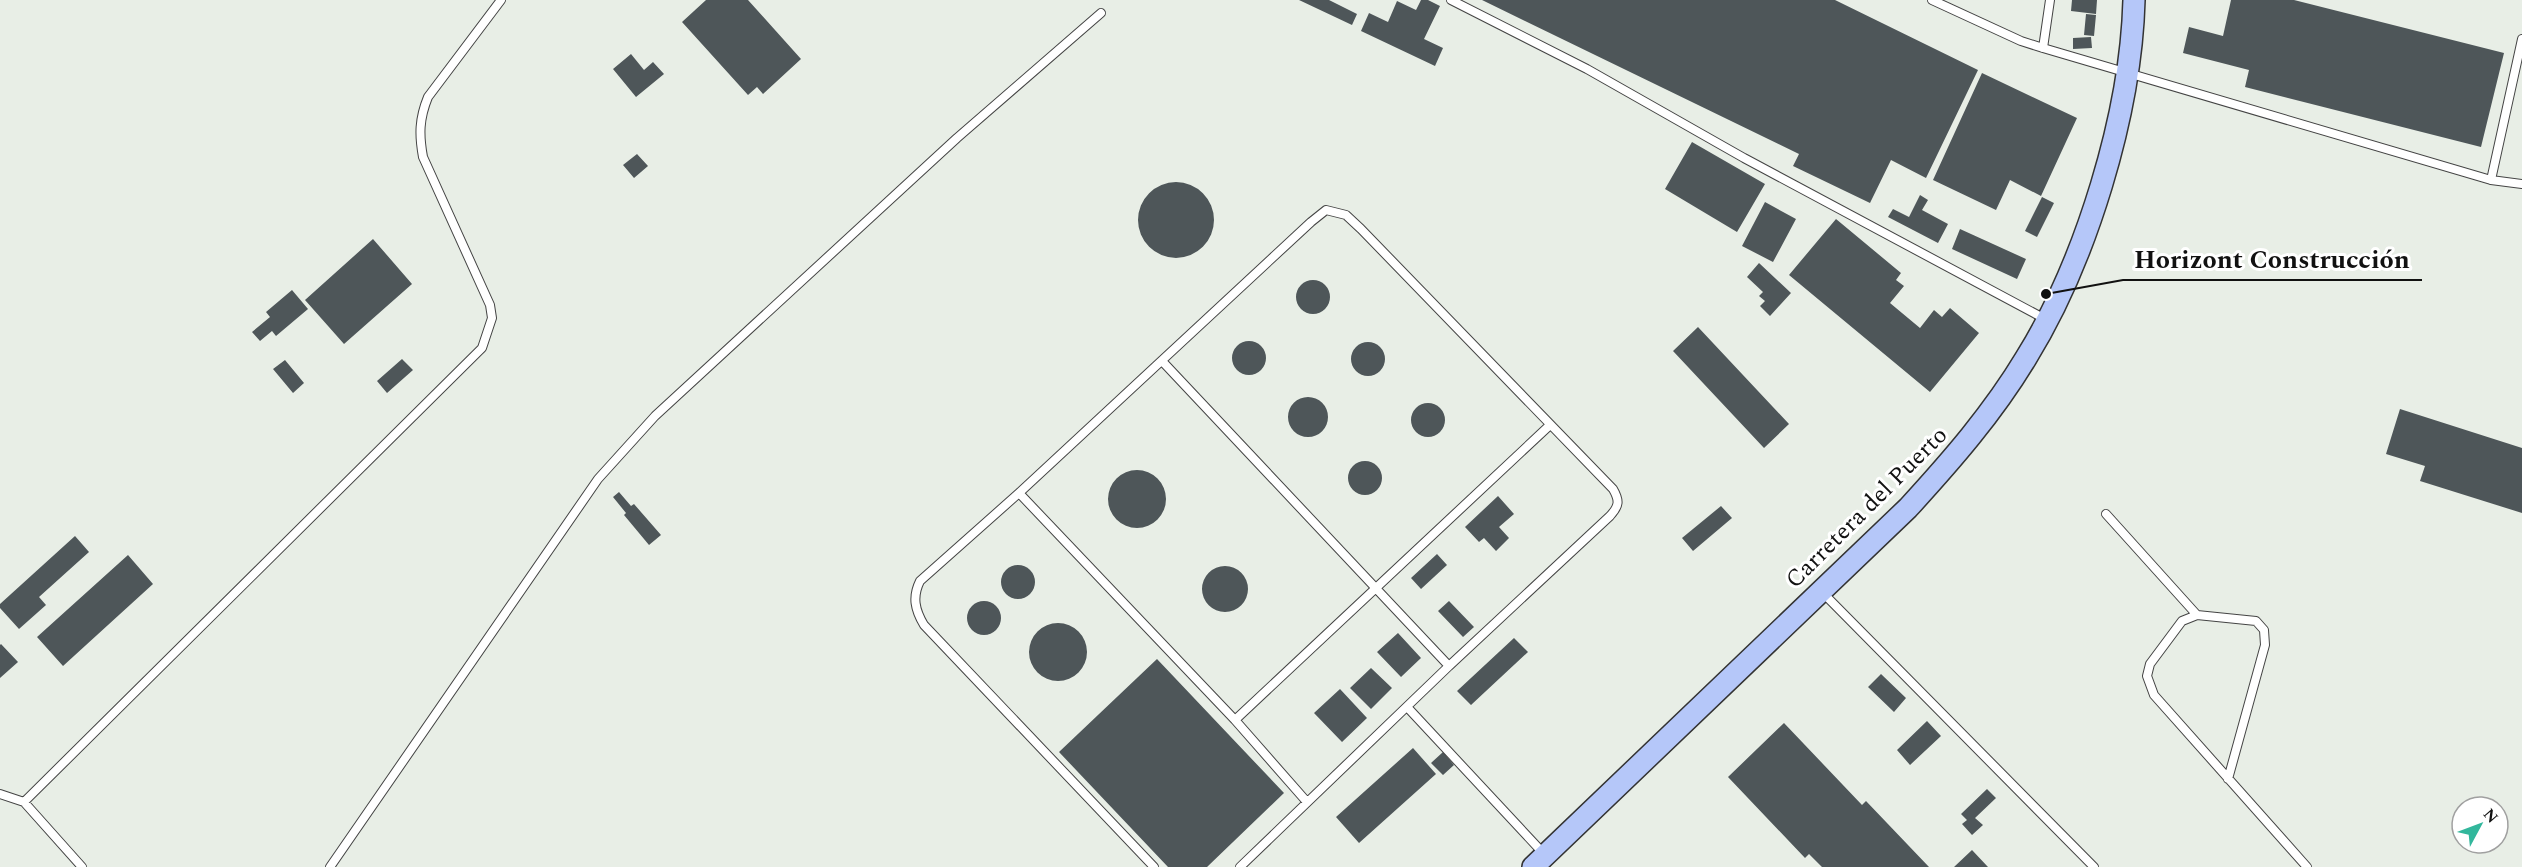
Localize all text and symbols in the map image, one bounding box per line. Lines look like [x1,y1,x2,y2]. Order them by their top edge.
callout: Horizont Construcción [2123,236,2422,280]
text: Horizont Construcción [2134,240,2410,280]
street label: Carretera del Puerto [1777,418,1956,597]
north arrow [2450,795,2510,855]
text: N [2477,803,2504,829]

